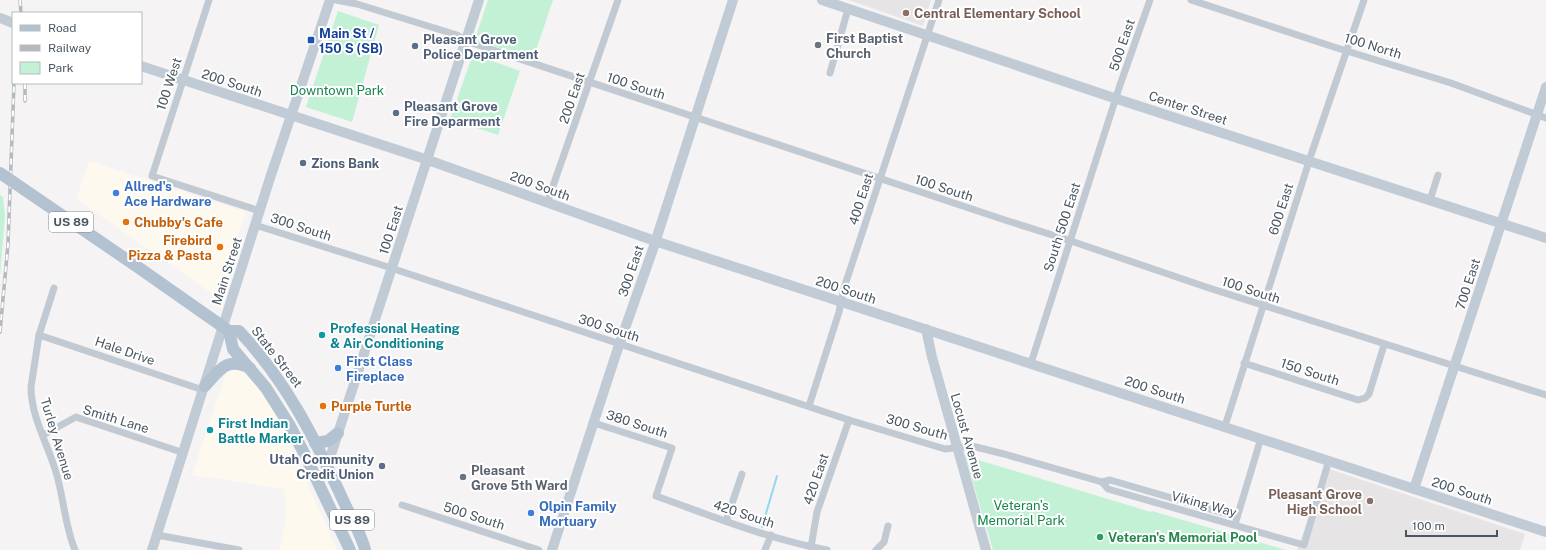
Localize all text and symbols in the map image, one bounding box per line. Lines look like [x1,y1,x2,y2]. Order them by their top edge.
place label: Central Elementary School [914,6,1081,21]
marker: Central Elementary School [901,8,911,18]
legend [12,12,142,84]
street label: 500 East [1106,17,1138,73]
text: Road [48,21,76,35]
place label: Main St / 150 S (SB) [319,26,383,56]
street label: 100 North [1343,30,1403,62]
place label: First Baptist Church [826,31,903,61]
place label: Pleasant Grove Police Department [423,32,539,62]
marker: Main St / 150 S (SB) [306,35,316,45]
marker: First Baptist Church [813,40,823,50]
text: Railway [48,41,92,55]
marker: Pleasant Grove Police Department [410,41,420,51]
street label: 100 West [153,56,185,112]
text: Park [48,61,74,75]
street label: 200 South [200,66,264,100]
street label: 200 East [556,70,588,126]
street label: 100 South [605,70,667,102]
park label: Downtown Park [290,83,384,98]
street label: Center Street [1147,88,1229,128]
place label: Pleasant Grove Fire Deparment [404,99,501,129]
marker: Pleasant Grove Fire Deparment [391,108,401,118]
place label: Zions Bank [311,156,380,171]
marker: Zions Bank [298,158,308,168]
street label: 200 South [508,168,572,204]
street label: 400 East [846,171,876,227]
street label: 100 South [913,172,975,204]
place label: Allred's Ace Hardware [124,179,212,209]
street label: South 500 East [1040,180,1084,274]
street label: 600 East [1266,181,1296,237]
marker: Allred's Ace Hardware [111,188,121,198]
street label: 100 East [376,203,406,257]
street label: 300 South [269,210,333,244]
road number: US 89 [49,212,93,232]
place label: Chubby's Cafe [134,215,223,230]
marker: Chubby's Cafe [121,217,131,227]
place label: Firebird Pizza & Pasta [128,233,212,263]
street label: Main Street [209,235,245,307]
marker: Firebird Pizza & Pasta [215,242,225,252]
street label: 300 East [615,243,647,299]
street label: 700 East [1453,256,1483,312]
street label: 200 South [814,273,878,307]
street label: 100 South [1220,274,1282,306]
street label: 300 South [577,311,641,345]
place label: Professional Heating & Air Conditioning [330,321,460,351]
street label: State Street [248,323,306,391]
marker: Professional Heating & Air Conditioning [317,330,327,340]
street label: Hale Drive [93,334,157,368]
place label: First Class Fireplace [346,354,413,384]
street label: 150 South [1279,355,1341,389]
marker: First Class Fireplace [333,363,343,373]
street label: 200 South [1123,373,1187,407]
street label: Locust Avenue [948,391,986,481]
street label: Turley Avenue [37,396,77,482]
place label: Purple Turtle [331,399,412,414]
marker: Purple Turtle [318,401,328,411]
street label: Smith Lane [81,402,151,436]
street label: 380 South [604,407,670,441]
street label: 300 South [885,411,949,443]
place label: First Indian Battle Marker [218,416,304,446]
marker: First Indian Battle Marker [205,425,215,435]
street label: 420 East [800,451,832,507]
place label: Utah Community Credit Union [269,452,375,482]
marker: Utah Community Credit Union [377,461,387,471]
place label: Pleasant Grove 5th Ward [471,463,568,493]
marker: Pleasant Grove 5th Ward [458,472,468,482]
street label: 200 South [1430,474,1494,508]
place label: Pleasant Grove High School [1268,487,1362,517]
street label: Viking Way [1170,488,1238,520]
marker: Pleasant Grove High School [1365,496,1375,506]
street label: 420 South [712,497,776,531]
park label: Veteran's Memorial Park [977,498,1065,528]
street label: 500 South [442,499,506,533]
place label: Olpin Family Mortuary [539,499,617,529]
marker: Olpin Family Mortuary [526,508,536,518]
road number: US 89 [330,510,374,530]
scale bar [1406,512,1497,538]
text: 100 m [1412,519,1445,533]
place label: Veteran's Memorial Pool [1108,530,1258,545]
marker: Veteran's Memorial Pool [1095,532,1105,542]

